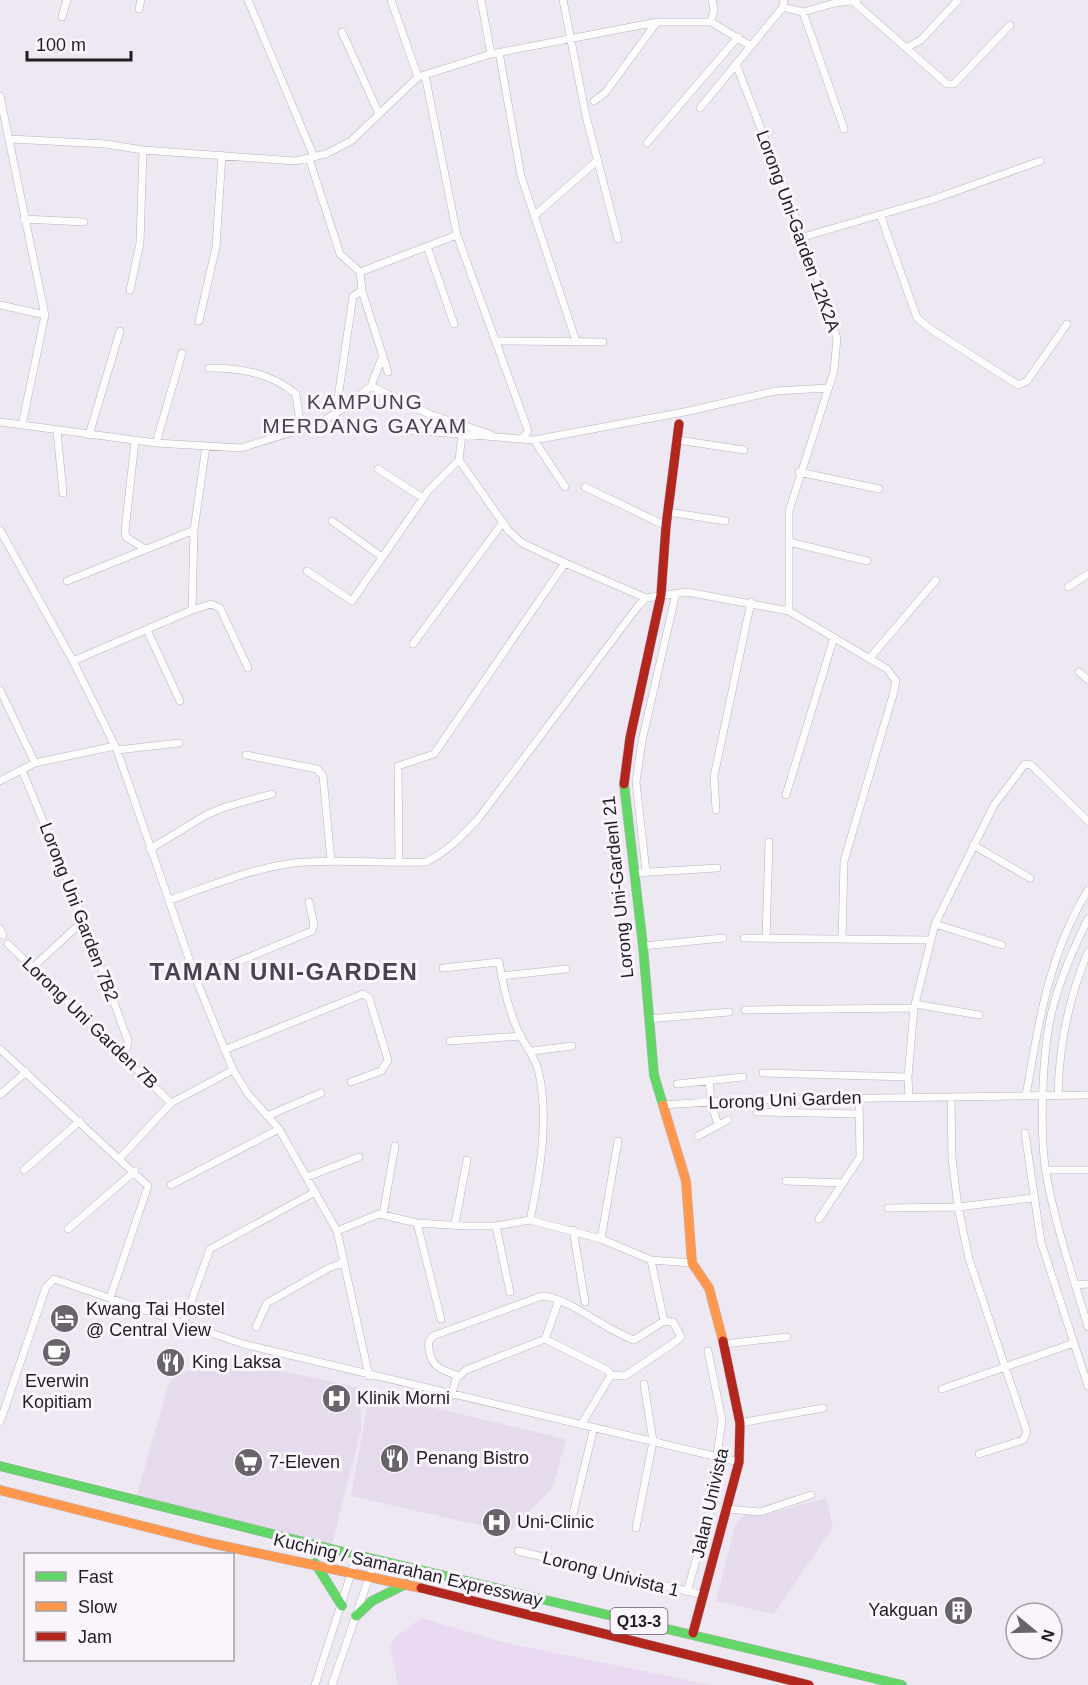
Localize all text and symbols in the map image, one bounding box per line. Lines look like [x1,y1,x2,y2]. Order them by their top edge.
scale bar [27,24,130,62]
text: 100 m [36,35,86,55]
street label: Lorong Uni-Garden 12K2A [752,127,844,335]
district label: KAMPUNG MERDANG GAYAM [262,390,468,437]
street label: Lorong Uni-Gardenl 21 [598,795,638,979]
street label: Lorong Uni Garden 7B2 [36,820,122,1004]
street label: Lorong Uni Garden 7B [18,953,162,1093]
district label: TAMAN UNI-GARDEN [150,958,418,985]
street label: Lorong Uni Garden [708,1087,862,1113]
place label: Kwang Tai Hostel @ Central View [86,1299,225,1340]
hotel icon: Kwang Tai Hostel @ Central View [49,1303,81,1335]
cafe icon: Everwin Kopitiam [41,1336,73,1368]
restaurant icon: King Laksa [155,1346,187,1378]
place label: King Laksa [192,1352,282,1372]
place label: Everwin Kopitiam [22,1371,92,1412]
hospital icon: Klinik Morni [320,1382,352,1414]
place label: Klinik Morni [357,1388,450,1408]
restaurant icon: Penang Bistro [379,1442,411,1474]
street label: Jalan Univista [688,1445,733,1560]
supermarket icon: 7-Eleven [232,1446,264,1478]
place label: Penang Bistro [416,1448,529,1468]
place label: 7-Eleven [269,1452,340,1472]
hospital icon: Uni-Clinic [480,1506,512,1538]
place label: Uni-Clinic [517,1512,594,1532]
street label: Kuching / Samarahan Expressway [272,1529,544,1611]
street label: Lorong Univista 1 [541,1547,681,1601]
legend [24,1553,234,1661]
text: Fast [78,1567,113,1587]
building icon: Yakguan [943,1594,975,1626]
text: Slow [78,1597,118,1617]
place label: Yakguan [868,1600,938,1620]
north arrow [1004,1601,1064,1661]
road number: Q13-3 [610,1608,668,1634]
text: Jam [78,1627,112,1647]
text: N [1038,1627,1058,1644]

